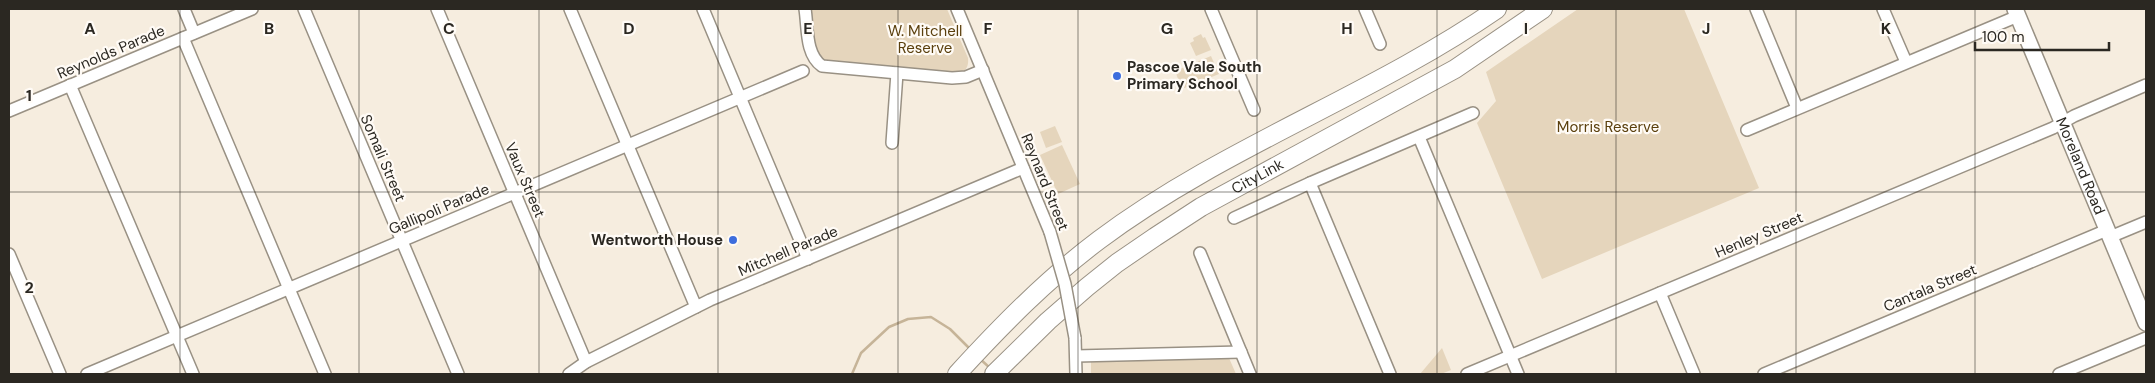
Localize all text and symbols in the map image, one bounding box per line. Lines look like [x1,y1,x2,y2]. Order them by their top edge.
text: A [84,18,96,39]
text: B [264,18,274,39]
text: C [443,18,455,39]
text: D [623,18,635,39]
text: E [803,18,813,39]
text: F [984,18,993,39]
text: G [1161,18,1173,39]
text: H [1341,18,1353,39]
text: I [1524,18,1528,39]
text: J [1702,18,1710,39]
text: K [1881,18,1892,39]
street label: Reynolds Parade [54,20,168,84]
scale bar [1975,20,2109,52]
park label: W. Mitchell Reserve [888,21,962,58]
text: 100 m [1982,27,2025,47]
place label: Pascoe Vale South Primary School [1127,57,1262,94]
marker: Pascoe Vale South Primary School [1111,70,1123,82]
text: 1 [26,85,32,106]
street label: Somali Street [356,111,410,205]
street label: Moreland Road [2051,114,2110,218]
park label: Morris Reserve [1557,117,1659,137]
street label: Reynard Street [1016,131,1074,234]
street label: Vaux Street [500,139,550,221]
street label: CityLink [1228,154,1287,199]
street label: Gallipoli Parade [386,179,492,239]
street label: Henley Street [1712,207,1806,263]
street label: Mitchell Parade [735,221,841,281]
place label: Wentworth House [591,230,723,250]
marker: Wentworth House [727,234,739,246]
street label: Cantala Street [1880,259,1980,317]
text: 2 [24,277,34,298]

